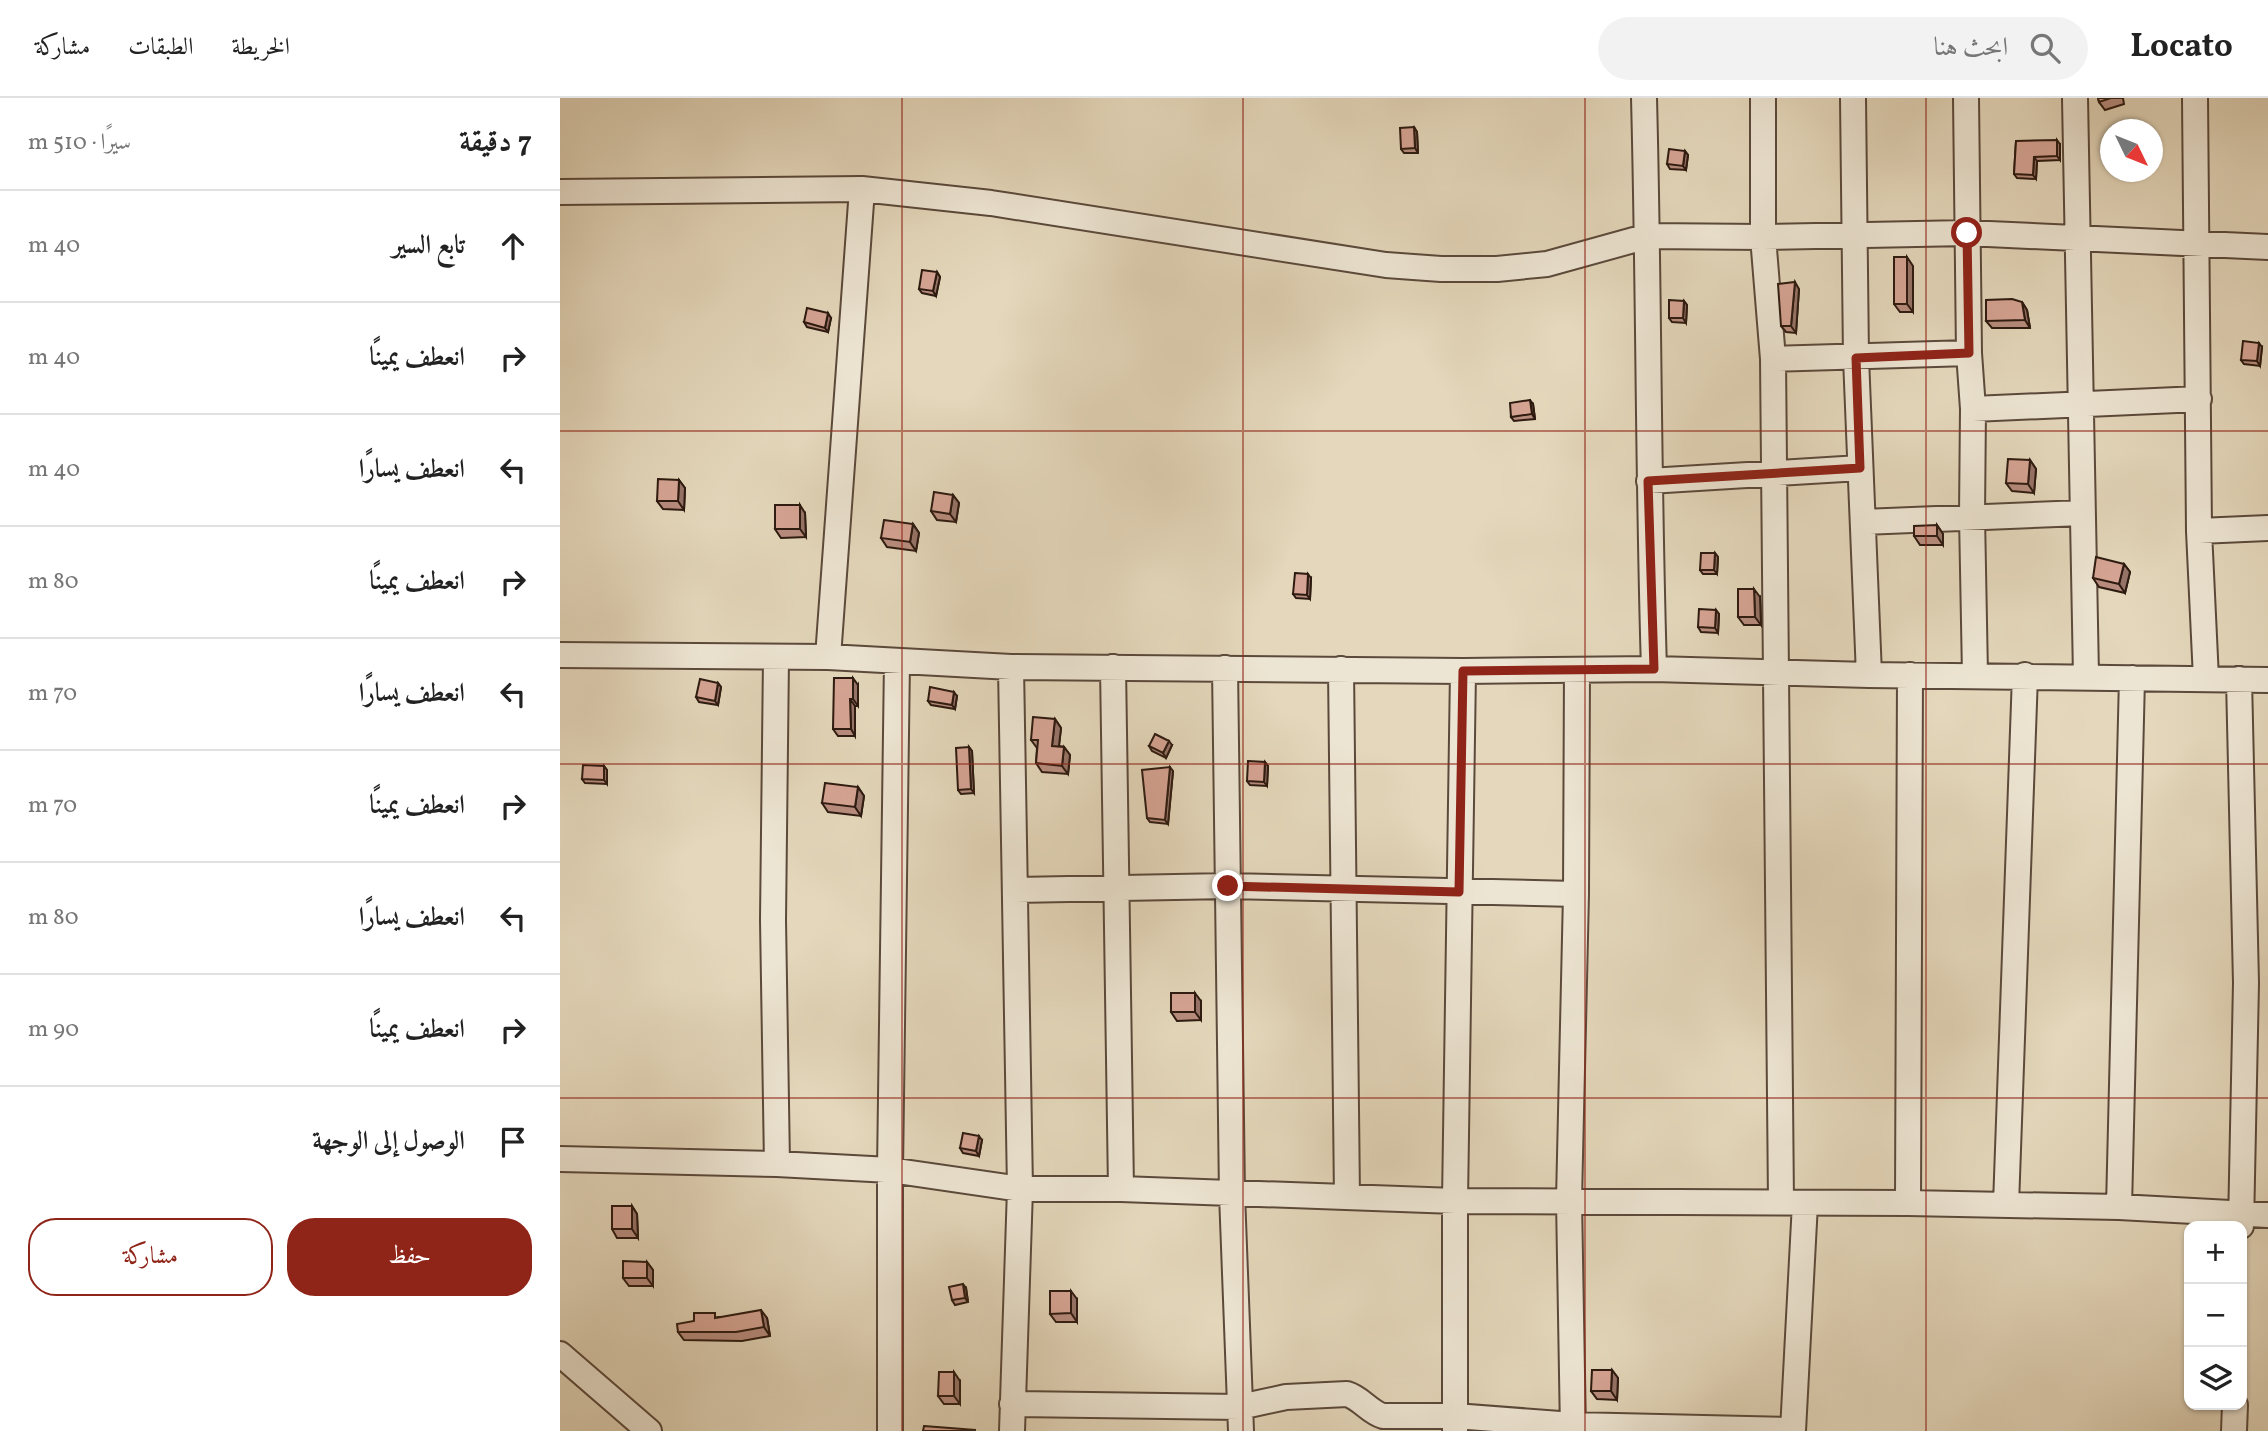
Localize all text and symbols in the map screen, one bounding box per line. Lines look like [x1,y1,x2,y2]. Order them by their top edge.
search box [1598,17,2088,80]
text: Locato [2130,25,2233,71]
icon: search [2026,29,2064,67]
text: ابحث هنا [1934,30,2008,66]
text: مشاركة [35,31,90,65]
text: الطبقات [128,31,194,65]
text: الخريطة [232,31,290,65]
north arrow [2100,119,2163,182]
text: 7 دقيقة [459,122,532,164]
text: سيرًا · 510 m [28,127,131,159]
route start [1951,217,1982,248]
icon: ahead [494,227,532,265]
text: تابع السير [392,228,465,264]
text: 40 m [28,230,80,262]
icon: right [494,339,532,377]
text: انعطف يمينًا [369,340,465,376]
text: 40 m [28,342,80,374]
icon: left [494,451,532,489]
text: انعطف يسارًا [359,452,465,488]
text: 40 m [28,454,80,486]
icon: right [494,563,532,601]
text: انعطف يمينًا [369,564,465,600]
text: 80 m [28,566,78,598]
icon: left [494,675,532,713]
text: انعطف يسارًا [359,676,465,712]
text: 70 m [28,678,77,710]
icon: right [494,787,532,825]
text: انعطف يمينًا [369,788,465,824]
text: 70 m [28,790,77,822]
route end [1212,870,1243,901]
icon: left [494,899,532,937]
text: انعطف يسارًا [359,900,465,936]
text: 80 m [28,902,78,934]
icon: right [494,1011,532,1049]
text: انعطف يمينًا [369,1012,465,1048]
text: 90 m [28,1014,79,1046]
icon: arrive [494,1123,532,1161]
text: الوصول إلى الوجهة [312,1124,465,1160]
button: مشاركة [28,1218,273,1296]
button: حفظ [287,1218,532,1296]
map controls [2184,1221,2247,1410]
button: + [2184,1221,2247,1284]
button: − [2184,1284,2247,1347]
button: layers [2184,1347,2247,1410]

